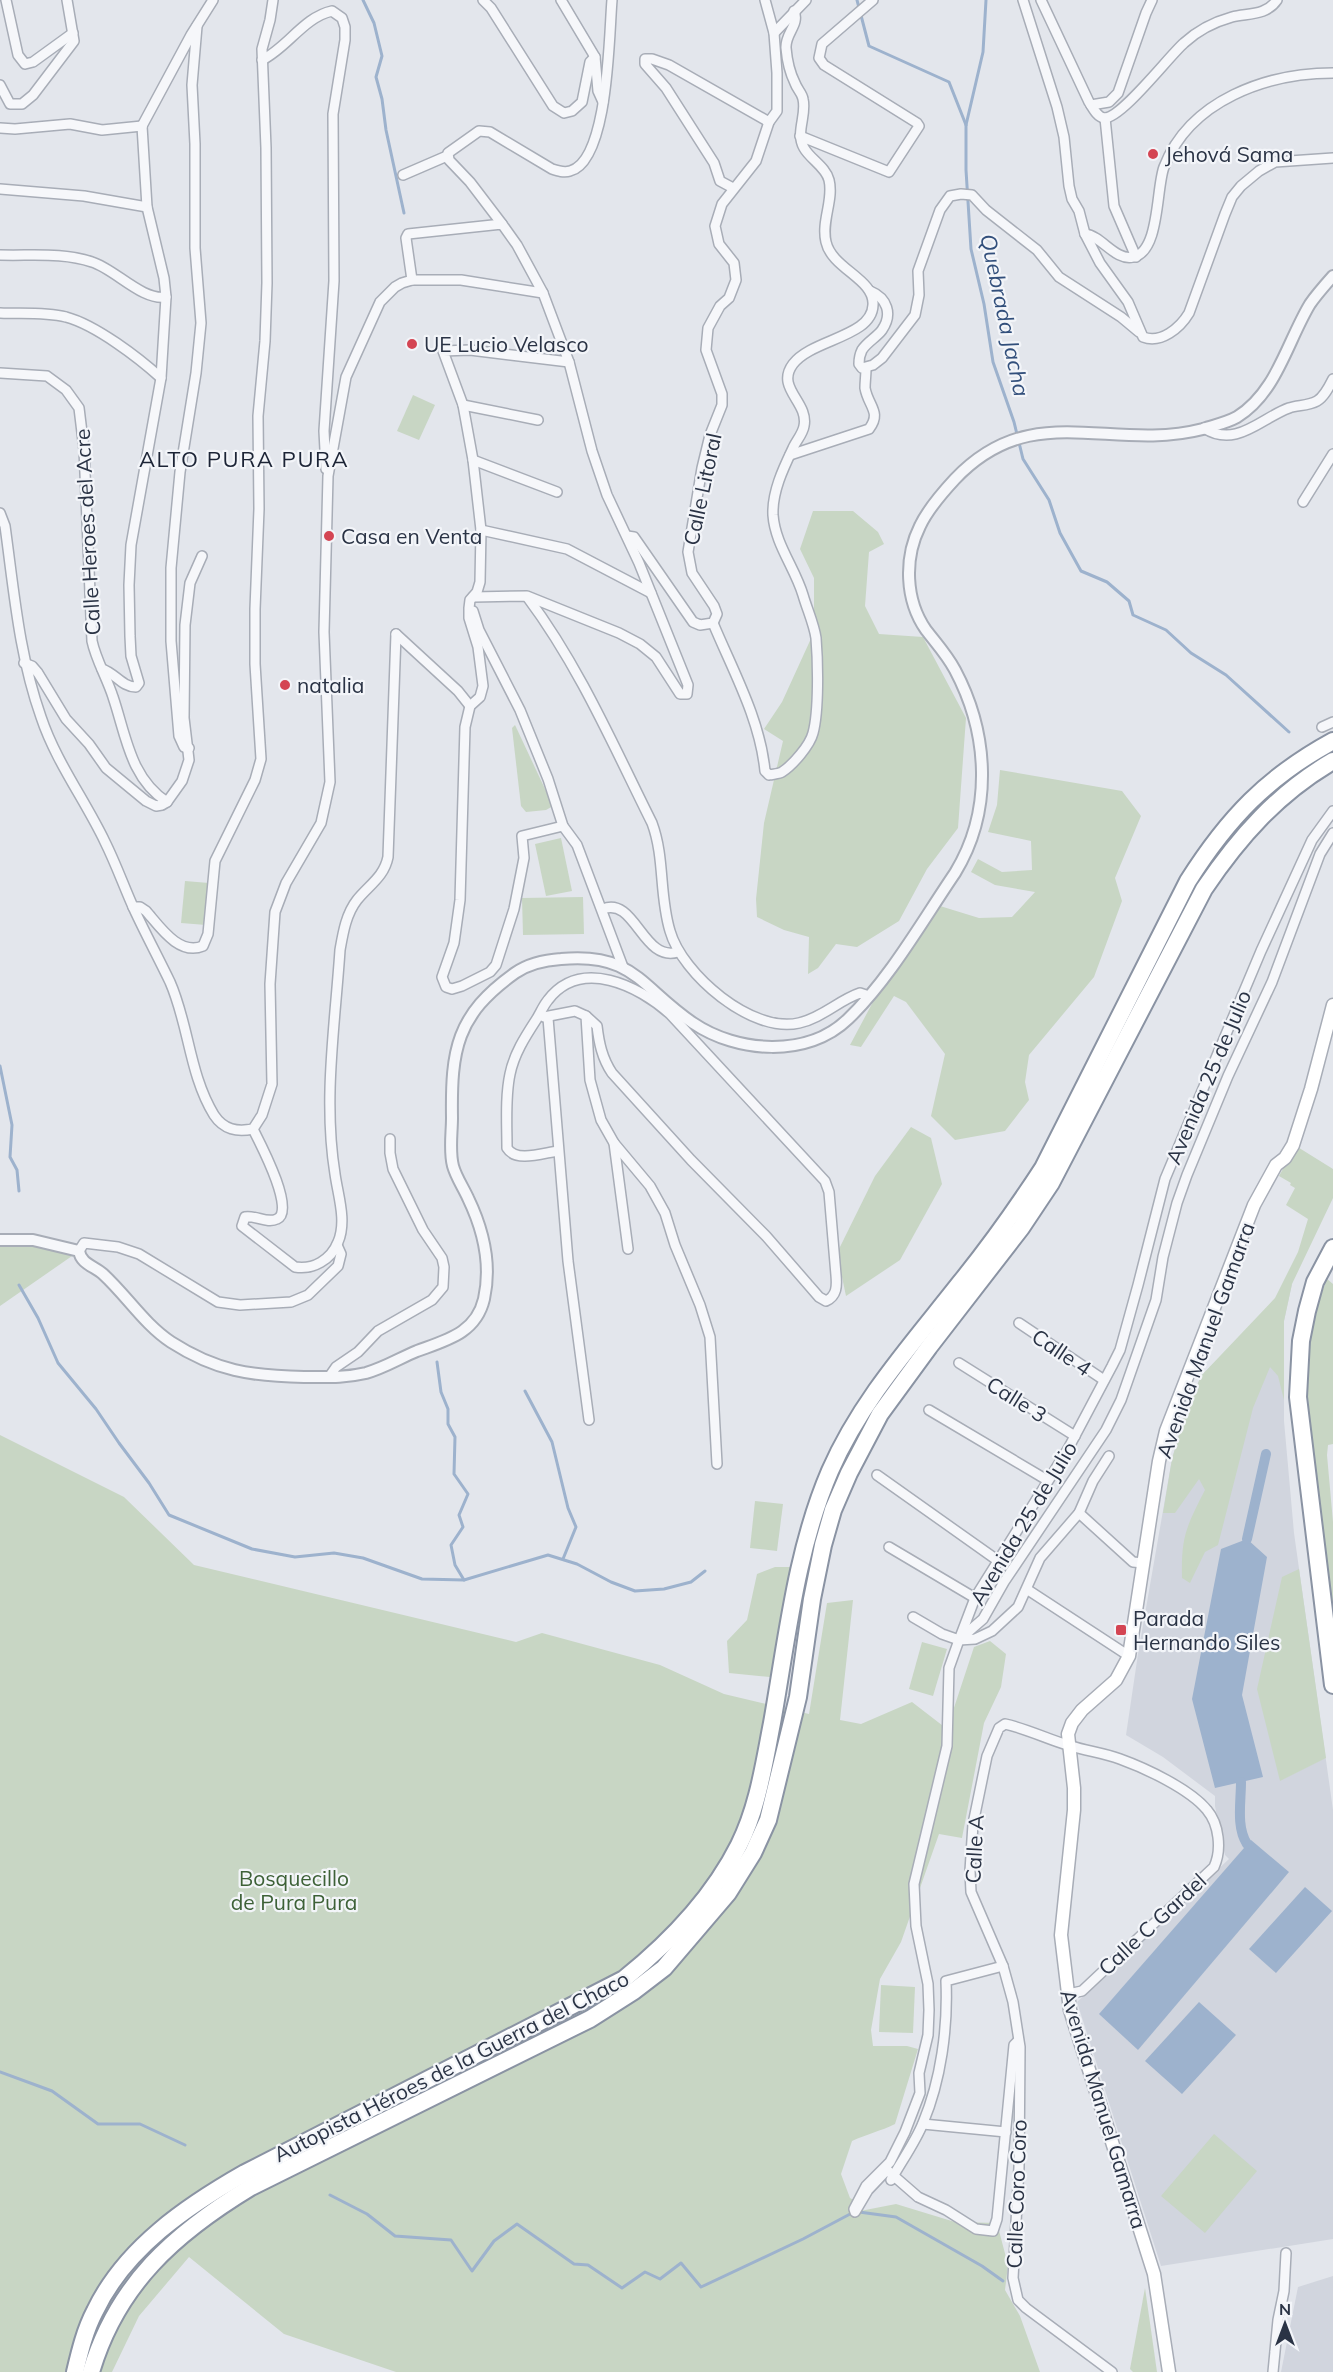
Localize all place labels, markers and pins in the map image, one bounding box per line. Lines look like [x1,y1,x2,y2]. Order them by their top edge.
place label: Jehová Sama [1165,141,1293,167]
marker: Jehová Sama [1146,147,1160,161]
place label: UE Lucio Velasco [424,331,588,357]
marker: UE Lucio Velasco [405,337,419,351]
place label: Casa en Venta [341,523,482,549]
marker: Casa en Venta [322,529,336,543]
place label: natalia [297,672,364,698]
marker: natalia [278,678,292,692]
place label: Parada Hernando Siles [1133,1605,1280,1655]
marker: Parada Hernando Siles [1114,1623,1128,1637]

